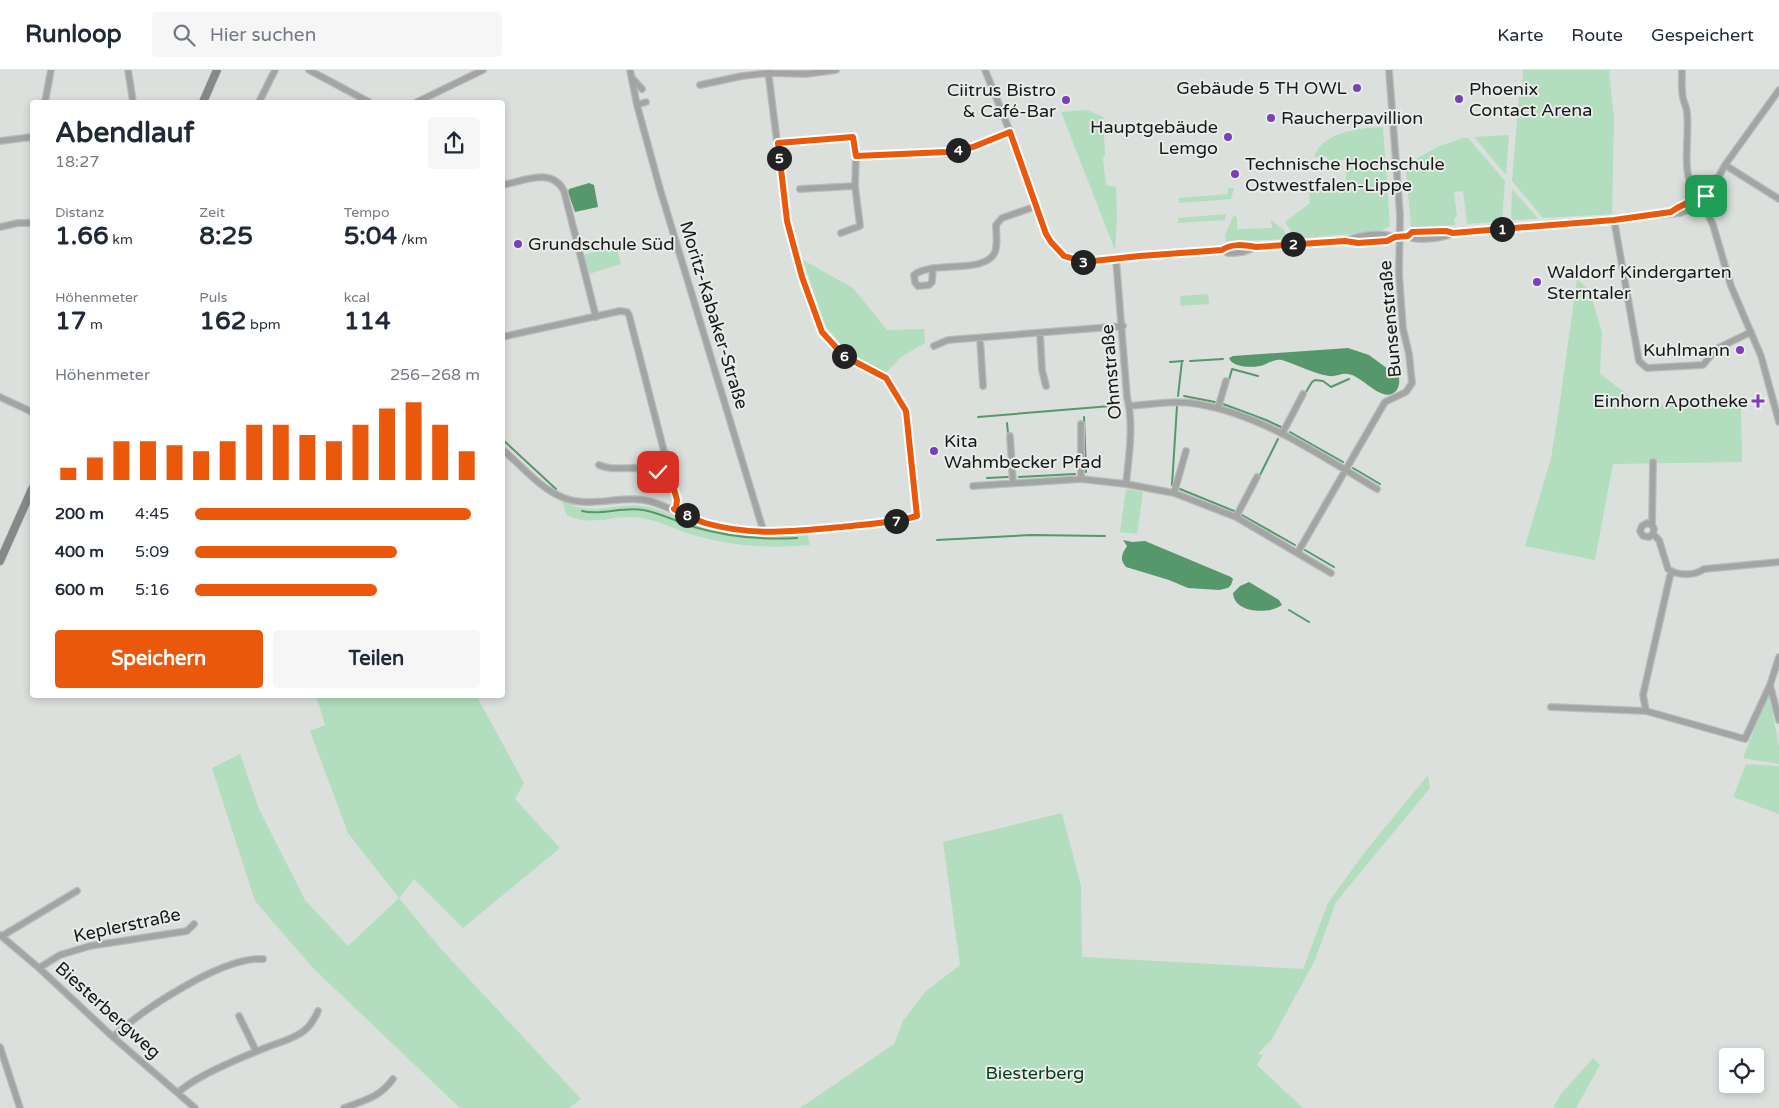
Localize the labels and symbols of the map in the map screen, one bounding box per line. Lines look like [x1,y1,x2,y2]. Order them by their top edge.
place label: Gebäude 5 TH OWL [1176,77,1348,99]
place label: Phoenix Contact Arena [1469,78,1592,121]
place label: Ciitrus Bistro & Café-Bar [947,79,1056,122]
marker: Gebäude 5 TH OWL [1351,82,1363,94]
marker: Phoenix Contact Arena [1453,93,1465,105]
marker: Ciitrus Bistro & Café-Bar [1060,94,1072,106]
place label: Raucherpavillion [1281,107,1423,129]
marker: Raucherpavillion [1265,112,1277,124]
place label: Hauptgebäude Lemgo [1090,116,1218,159]
marker: Hauptgebäude Lemgo [1222,131,1234,143]
pin: 4 [946,138,970,162]
pin: 5 [766,146,792,170]
place label: Technische Hochschule Ostwestfalen-Lippe [1245,153,1445,196]
marker: Technische Hochschule Ostwestfalen-Lippe [1229,168,1241,180]
pin [1685,175,1727,217]
pin: 1 [1490,216,1514,242]
street label: Moritz-Kabaker-Straße [675,218,753,412]
pin: 2 [1280,232,1306,256]
place label: Grundschule Süd [528,233,674,255]
marker: Grundschule Süd [512,238,524,250]
pin: 3 [1070,250,1096,274]
street label: Bunsenstraße [1374,259,1406,379]
place label: Waldorf Kindergarten Sterntaler [1547,261,1732,304]
marker: Waldorf Kindergarten Sterntaler [1531,276,1543,288]
street label: Ohmstraße [1096,323,1126,421]
place label: Kuhlmann [1643,339,1730,361]
pin: 6 [832,344,856,368]
marker: Kuhlmann [1734,344,1746,356]
place label: Einhorn Apotheke [1593,390,1748,412]
marker: Einhorn Apotheke [1752,395,1764,407]
place label: Kita Wahmbecker Pfad [944,430,1102,473]
marker: Kita Wahmbecker Pfad [928,445,940,457]
pin [637,451,679,493]
pin: 8 [674,502,700,528]
pin: 7 [884,508,908,534]
street label: Keplerstraße [72,903,182,947]
street label: Biesterbergweg [51,957,165,1063]
park label: Biesterberg [986,1062,1084,1084]

